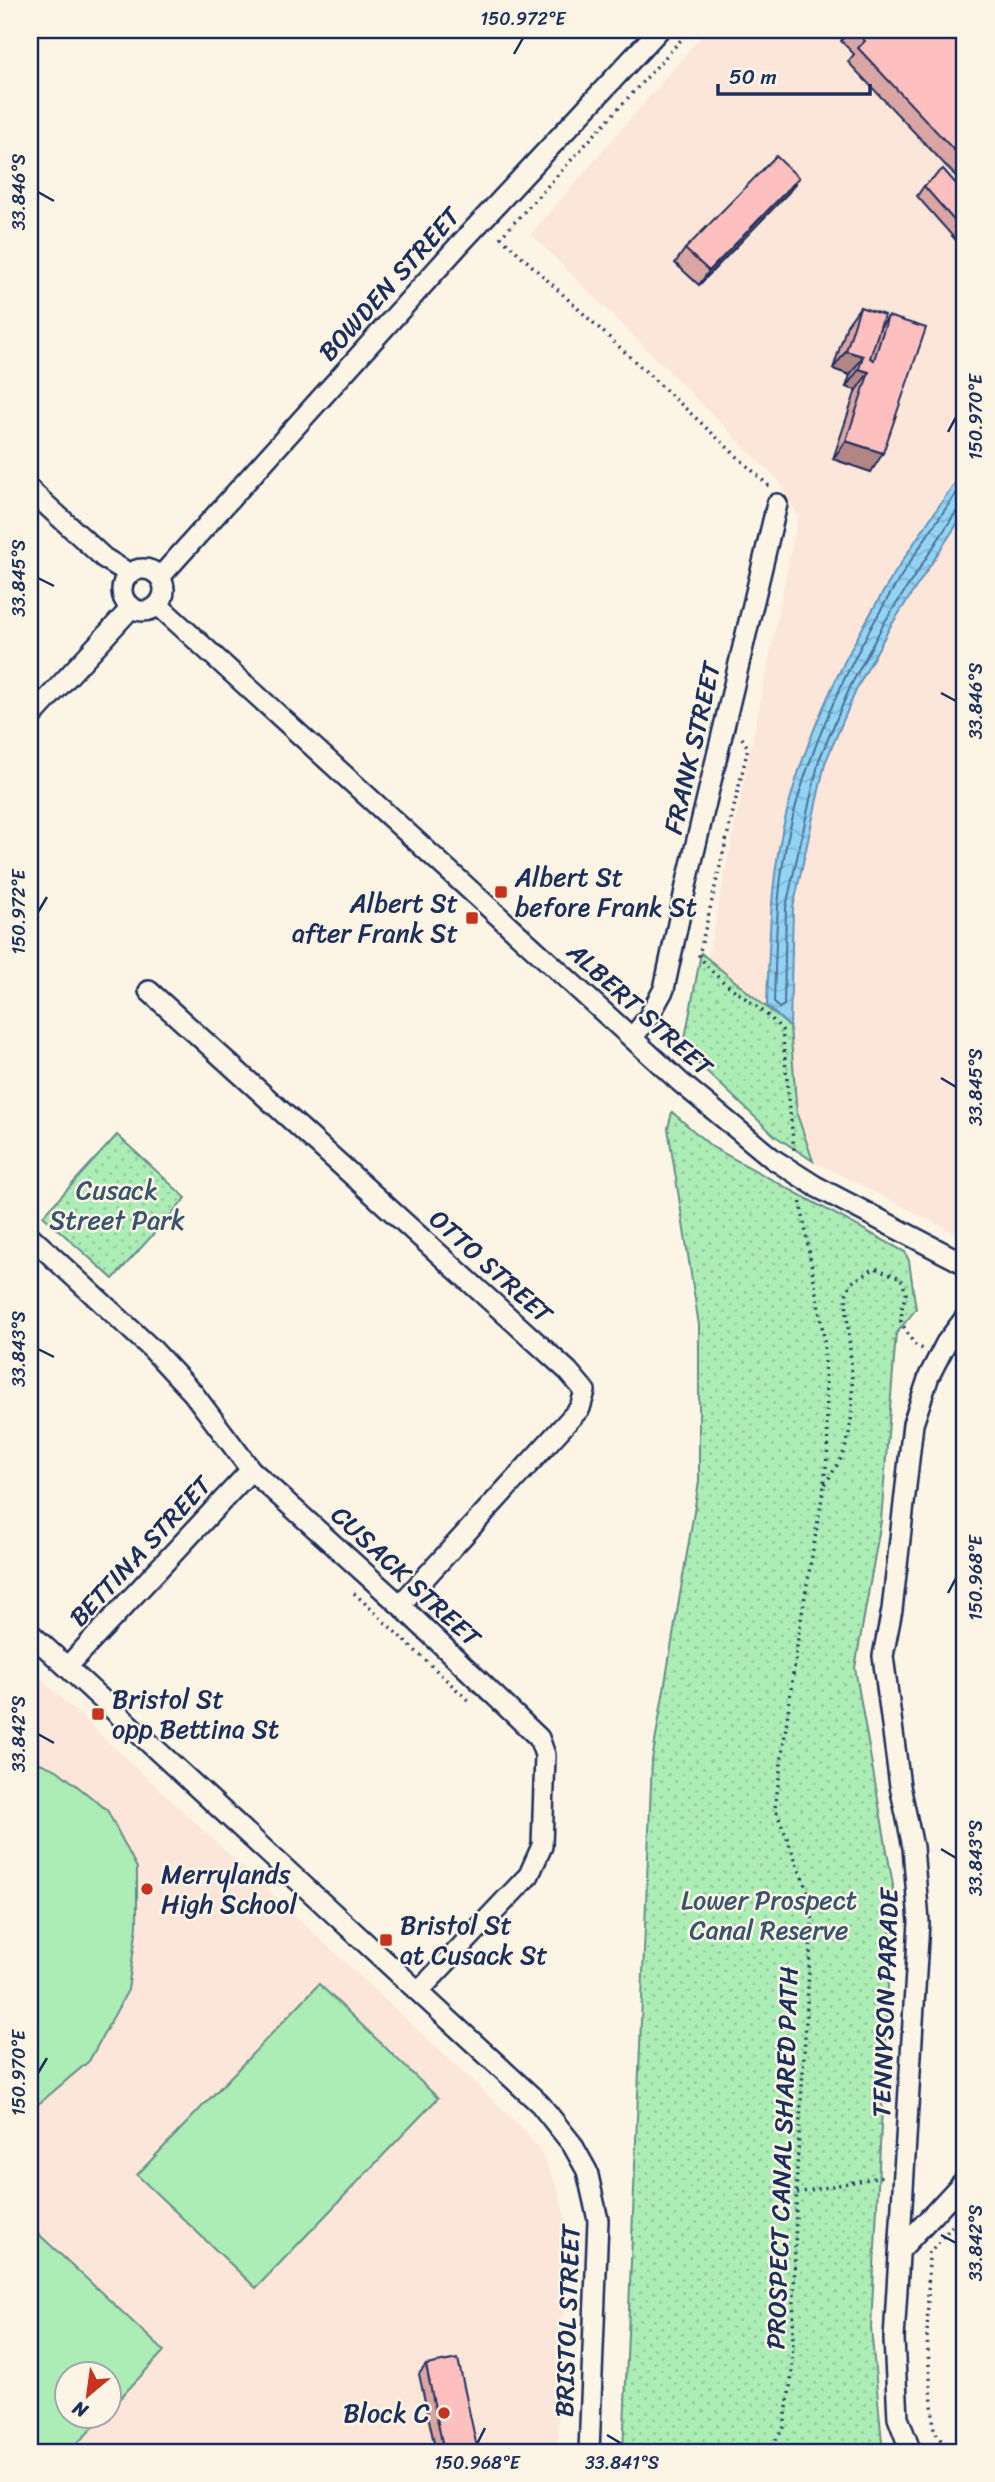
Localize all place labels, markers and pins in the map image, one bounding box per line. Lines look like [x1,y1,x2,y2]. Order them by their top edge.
place label: Albert St before Frank St [514,854,697,930]
place label: Albert St after Frank St [292,880,458,956]
marker: Albert St before Frank St [493,884,509,900]
marker: Albert St after Frank St [464,910,480,926]
place label: Bristol St opp Bettina St [112,1676,279,1752]
marker: Bristol St opp Bettina St [90,1706,106,1722]
place label: Merrylands High School [161,1851,297,1927]
marker: Merrylands High School [139,1881,155,1897]
place label: Bristol St at Cusack St [400,1902,548,1978]
marker: Bristol St at Cusack St [378,1932,394,1948]
place label: Block C [343,2390,430,2436]
marker: Block C [436,2405,452,2421]

